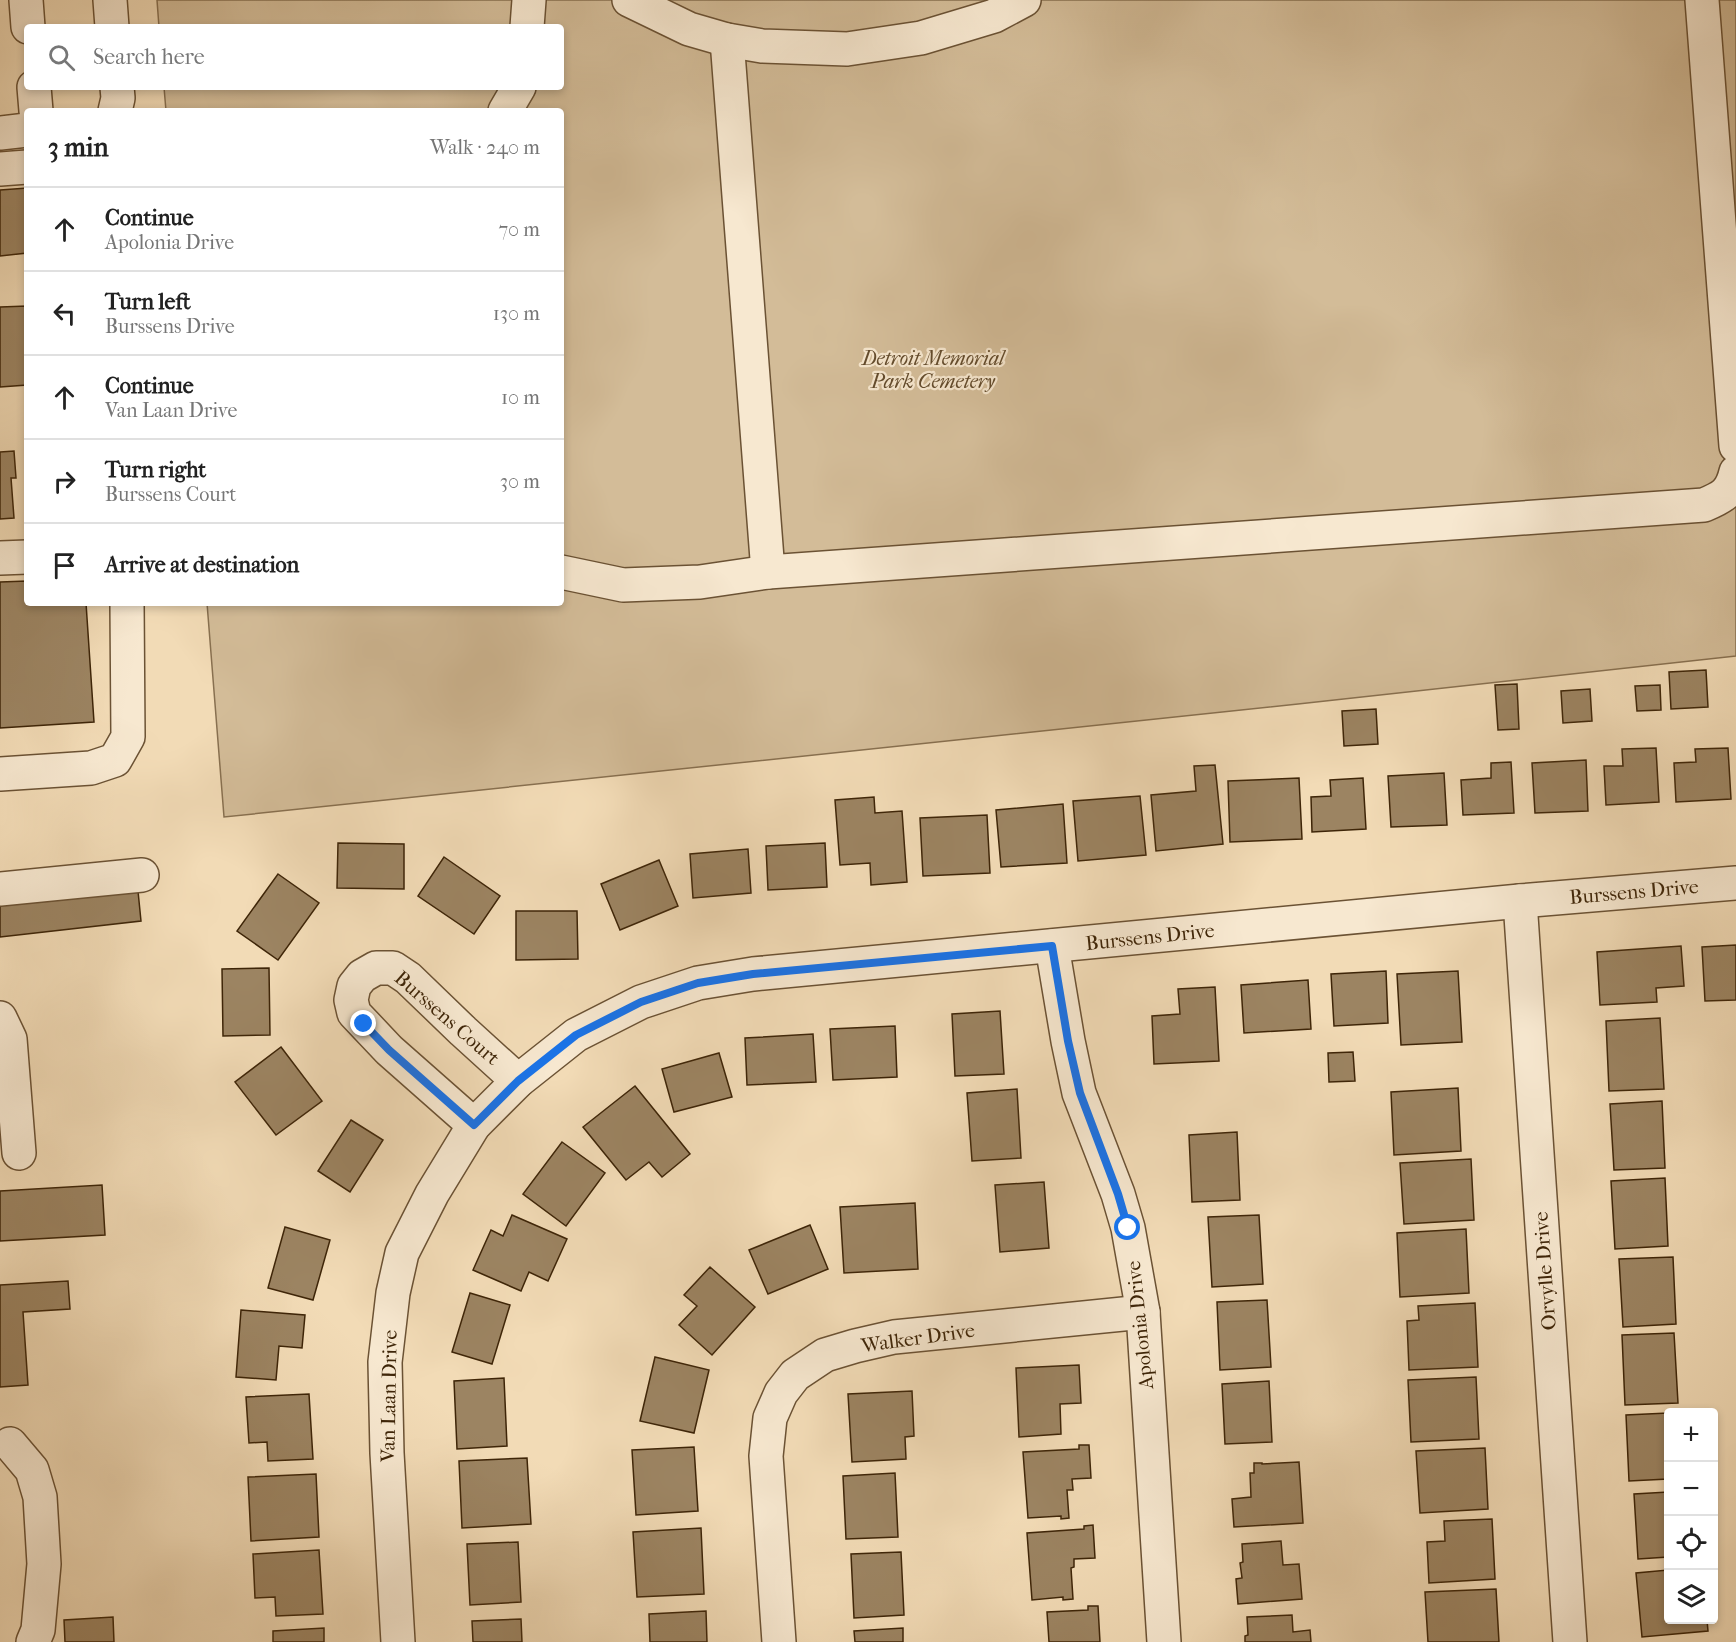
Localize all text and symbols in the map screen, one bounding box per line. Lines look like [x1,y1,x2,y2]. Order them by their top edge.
search box [24,24,564,90]
icon: search [45,41,78,74]
text: Search here [93,44,205,70]
text: 3 min [48,132,109,163]
text: Walk · 240 m [430,136,540,159]
text: Continue [105,205,194,231]
icon: ahead [48,213,81,246]
text: 70 m [498,218,540,241]
text: Apolonia Drive [105,231,234,254]
text: Turn left [105,289,191,315]
icon: left [48,297,81,330]
text: 130 m [493,302,540,325]
text: Burssens Drive [105,315,235,338]
park label: Detroit Memorial Park Cemetery [860,347,1006,393]
text: Continue [105,373,194,399]
icon: ahead [48,381,81,414]
text: 10 m [501,386,540,409]
text: Van Laan Drive [105,399,237,422]
text: Turn right [105,457,206,483]
icon: right [48,465,81,498]
text: 30 m [500,470,540,493]
text: Burssens Court [105,483,236,506]
icon: arrive [48,549,81,582]
text: Arrive at destination [105,552,299,578]
street label: Burssens Drive [1568,875,1700,909]
street label: Burssens Drive [1084,919,1216,955]
street label: Burssens Court [390,966,504,1070]
route end [350,1010,376,1036]
street label: Orvylle Drive [1529,1211,1561,1331]
route start [1114,1214,1140,1240]
street label: Apolonia Drive [1122,1259,1158,1391]
street label: Walker Drive [859,1319,976,1358]
street label: Van Laan Drive [376,1330,402,1463]
map controls [1664,1408,1718,1624]
button: + [1664,1408,1718,1462]
button: − [1664,1462,1718,1516]
button: locate [1664,1516,1718,1570]
button: layers [1664,1570,1718,1624]

